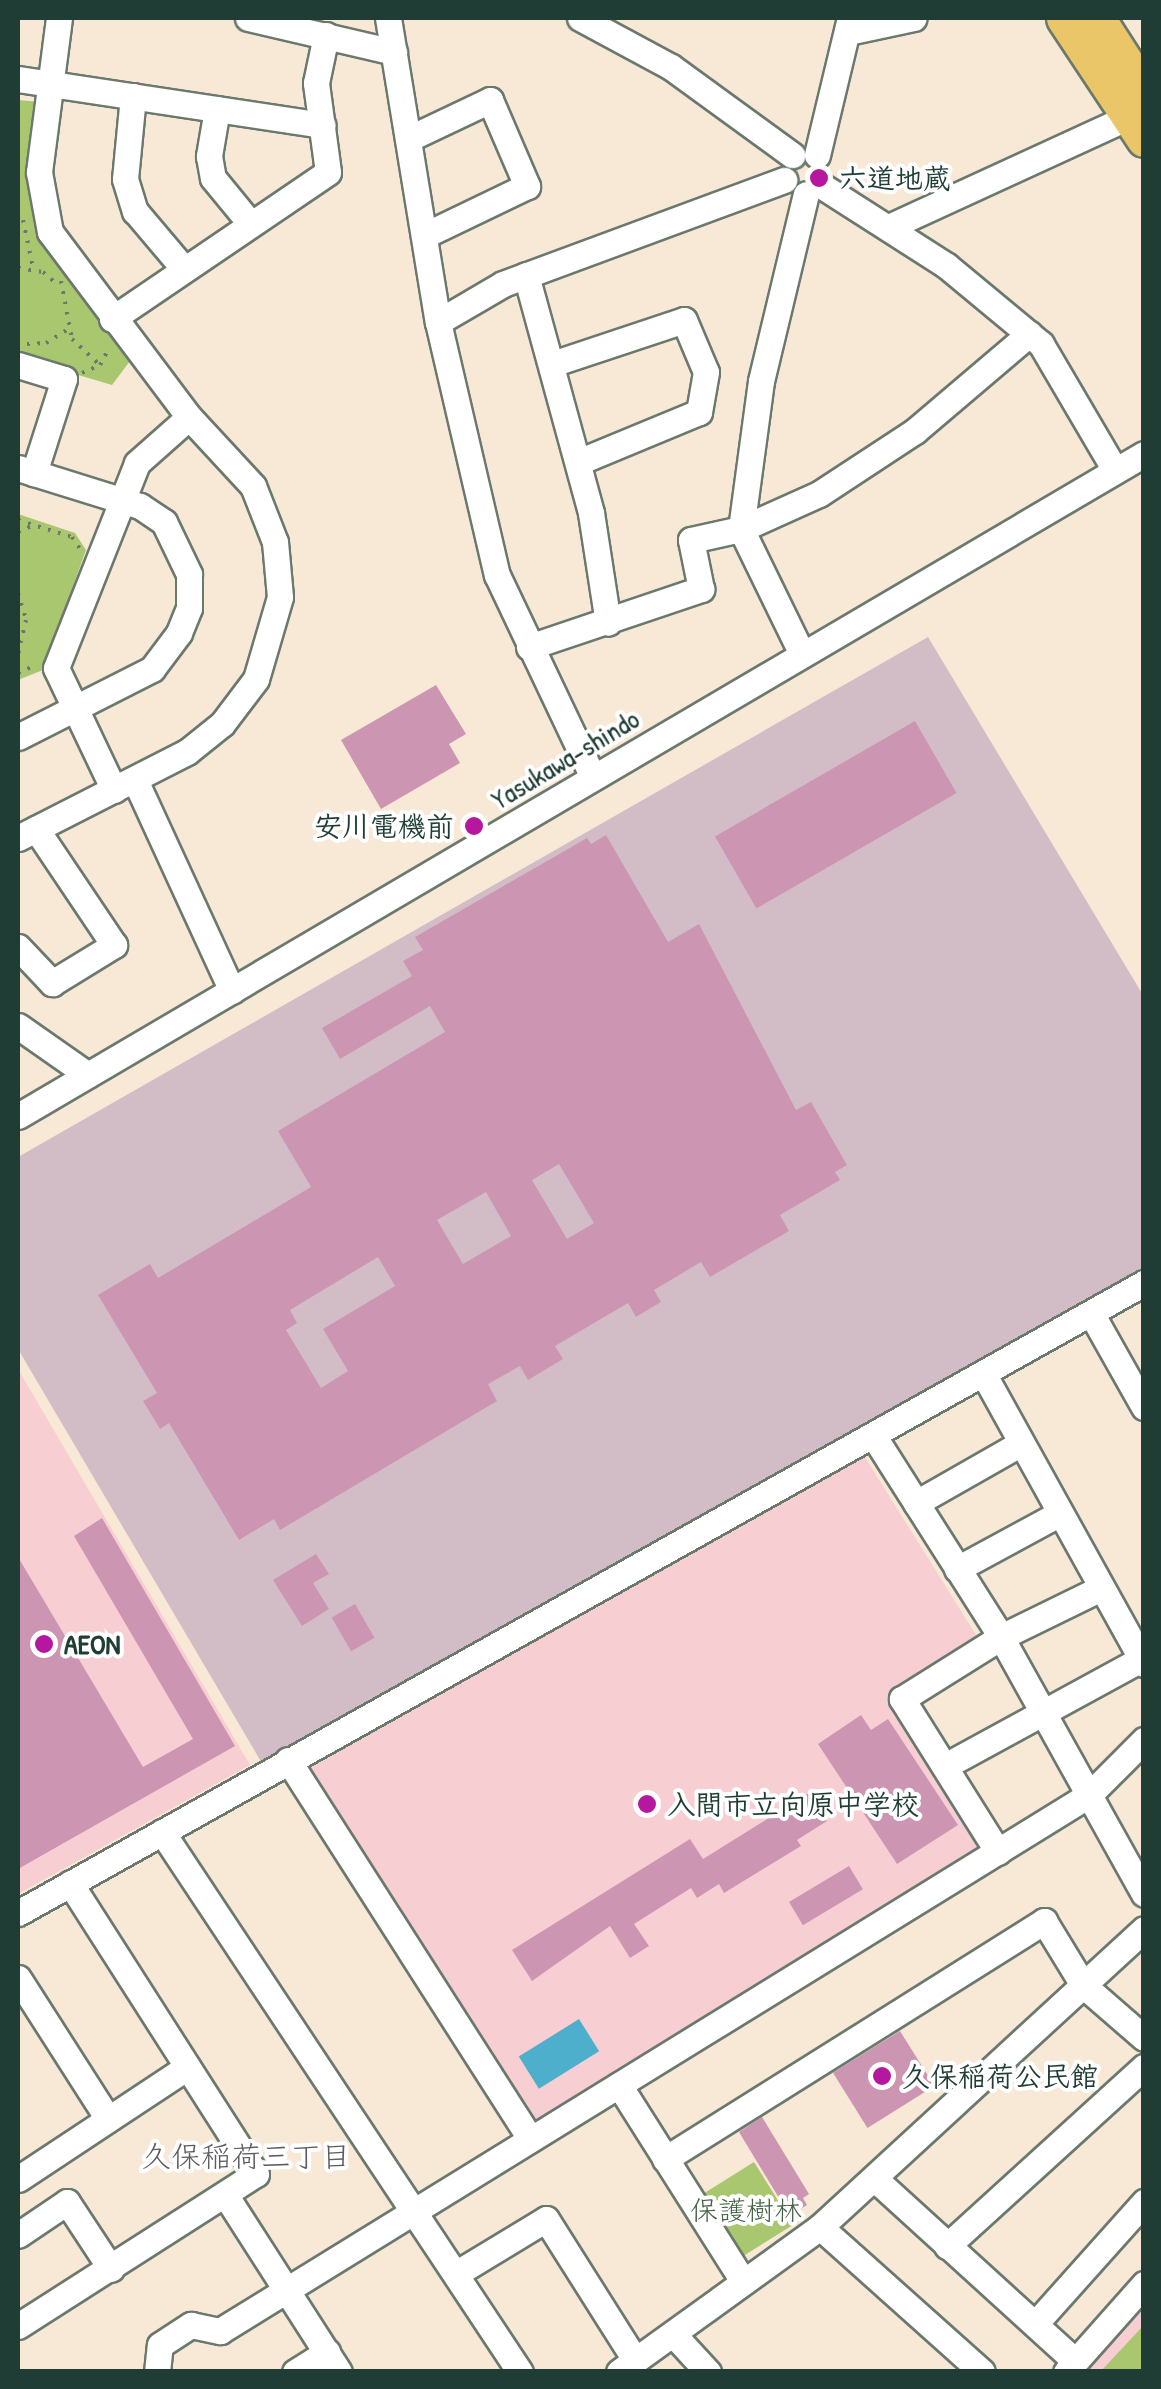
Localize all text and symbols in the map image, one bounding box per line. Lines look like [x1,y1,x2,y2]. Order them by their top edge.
place label: 六道地蔵 [839,161,951,195]
marker: 六道地蔵 [808,167,830,189]
street label: Yasukawa-shindo [485,702,645,816]
place label: 安川電機前 [314,809,454,843]
marker: 安川電機前 [463,815,485,837]
place label: AEON [64,1627,121,1661]
marker: AEON [33,1633,55,1655]
place label: 入間市立向原中学校 [667,1787,919,1821]
marker: 入間市立向原中学校 [636,1793,658,1815]
place label: 久保稲荷公民館 [902,2059,1098,2093]
marker: 久保稲荷公民館 [871,2065,893,2087]
district label: 久保稲荷三丁目 [141,2138,351,2174]
park label: 保護樹林 [690,2193,802,2227]

